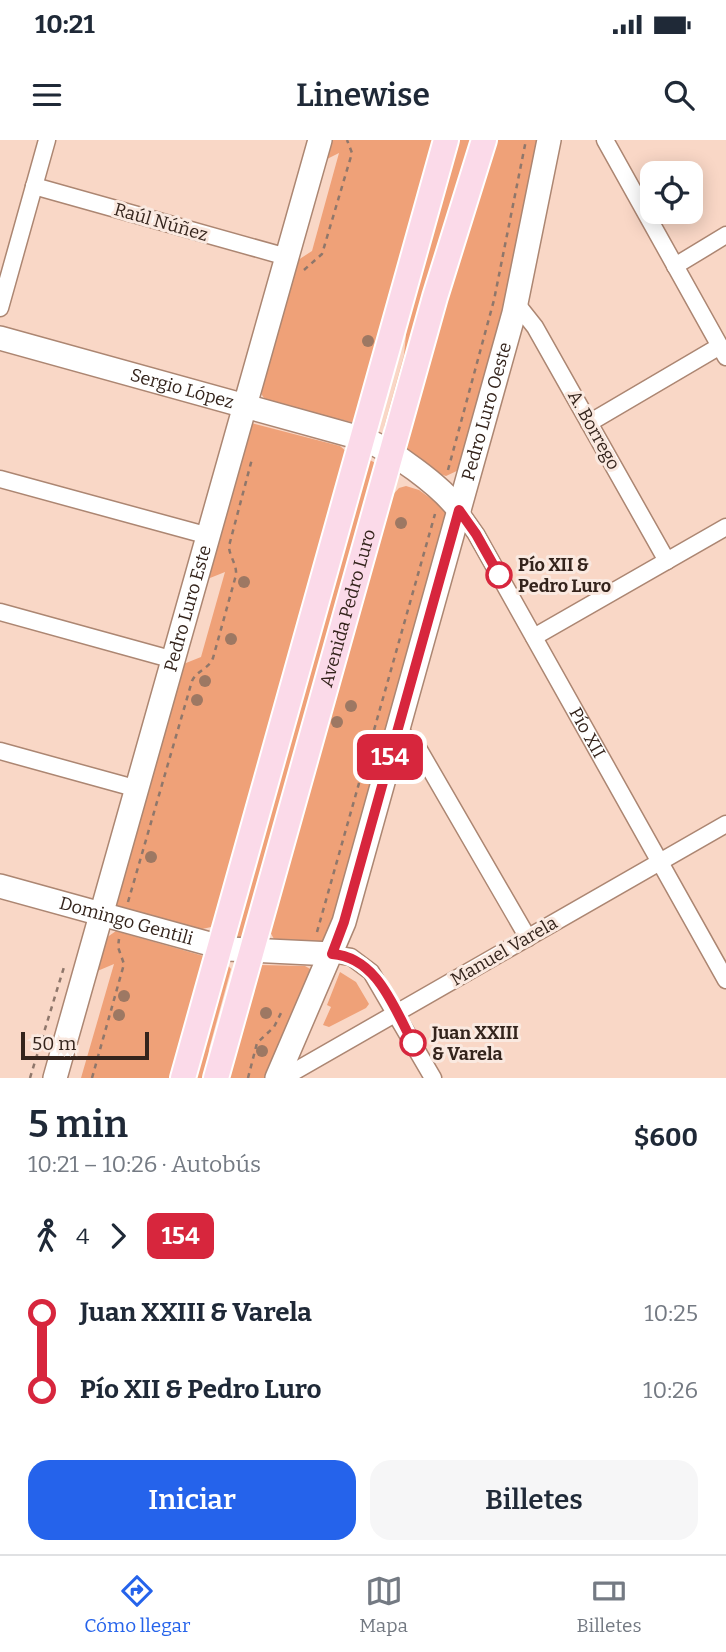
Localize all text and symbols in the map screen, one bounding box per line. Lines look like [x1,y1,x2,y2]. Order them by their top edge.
text: 10:21 [35,9,95,40]
icon: menu [28,76,66,114]
text: Linewise [296,76,430,114]
icon: search [660,76,698,114]
map controls [640,161,703,224]
button: locate [640,161,703,224]
street label: Raúl Núñez [112,198,210,246]
street label: Pedro Luro Oeste [457,340,516,483]
street label: Sergio López [128,364,236,413]
street label: A. Borrego [563,386,625,474]
street label: Avenida Pedro Luro [315,527,380,689]
street label: Pedro Luro Este [159,543,216,674]
place label: Pío XII & Pedro Luro [518,554,611,597]
marker: Pío XII & Pedro Luro [486,562,512,588]
street label: Pío XII [564,703,610,762]
line badge: 154 [350,734,430,780]
text: 154 [371,743,409,771]
street label: Domingo Gentili [57,892,196,950]
street label: Manuel Varela [447,911,561,990]
place label: Juan XXIII & Varela [431,1022,519,1065]
scale bar [21,1029,149,1061]
marker: Juan XXIII & Varela [400,1030,426,1056]
text: 50 m [32,1032,76,1055]
text: 5 min [28,1101,128,1147]
text: $600 [634,1122,698,1153]
text: 10:21 – 10:26 · Autobús [28,1150,261,1178]
icon: walk [28,1217,66,1255]
icon: forward [99,1217,137,1255]
text: 4 [76,1222,89,1250]
text: 154 [161,1222,200,1250]
text: Juan XXIII & Varela [80,1297,312,1328]
text: 10:25 [644,1299,698,1327]
text: Pío XII & Pedro Luro [80,1374,322,1405]
text: 10:26 [643,1376,698,1404]
button: Iniciar [28,1460,356,1540]
button: Billetes [370,1460,698,1540]
tab: Cómo llegar [84,1572,190,1637]
tab: Mapa [359,1572,408,1637]
tab: Billetes [577,1572,642,1637]

